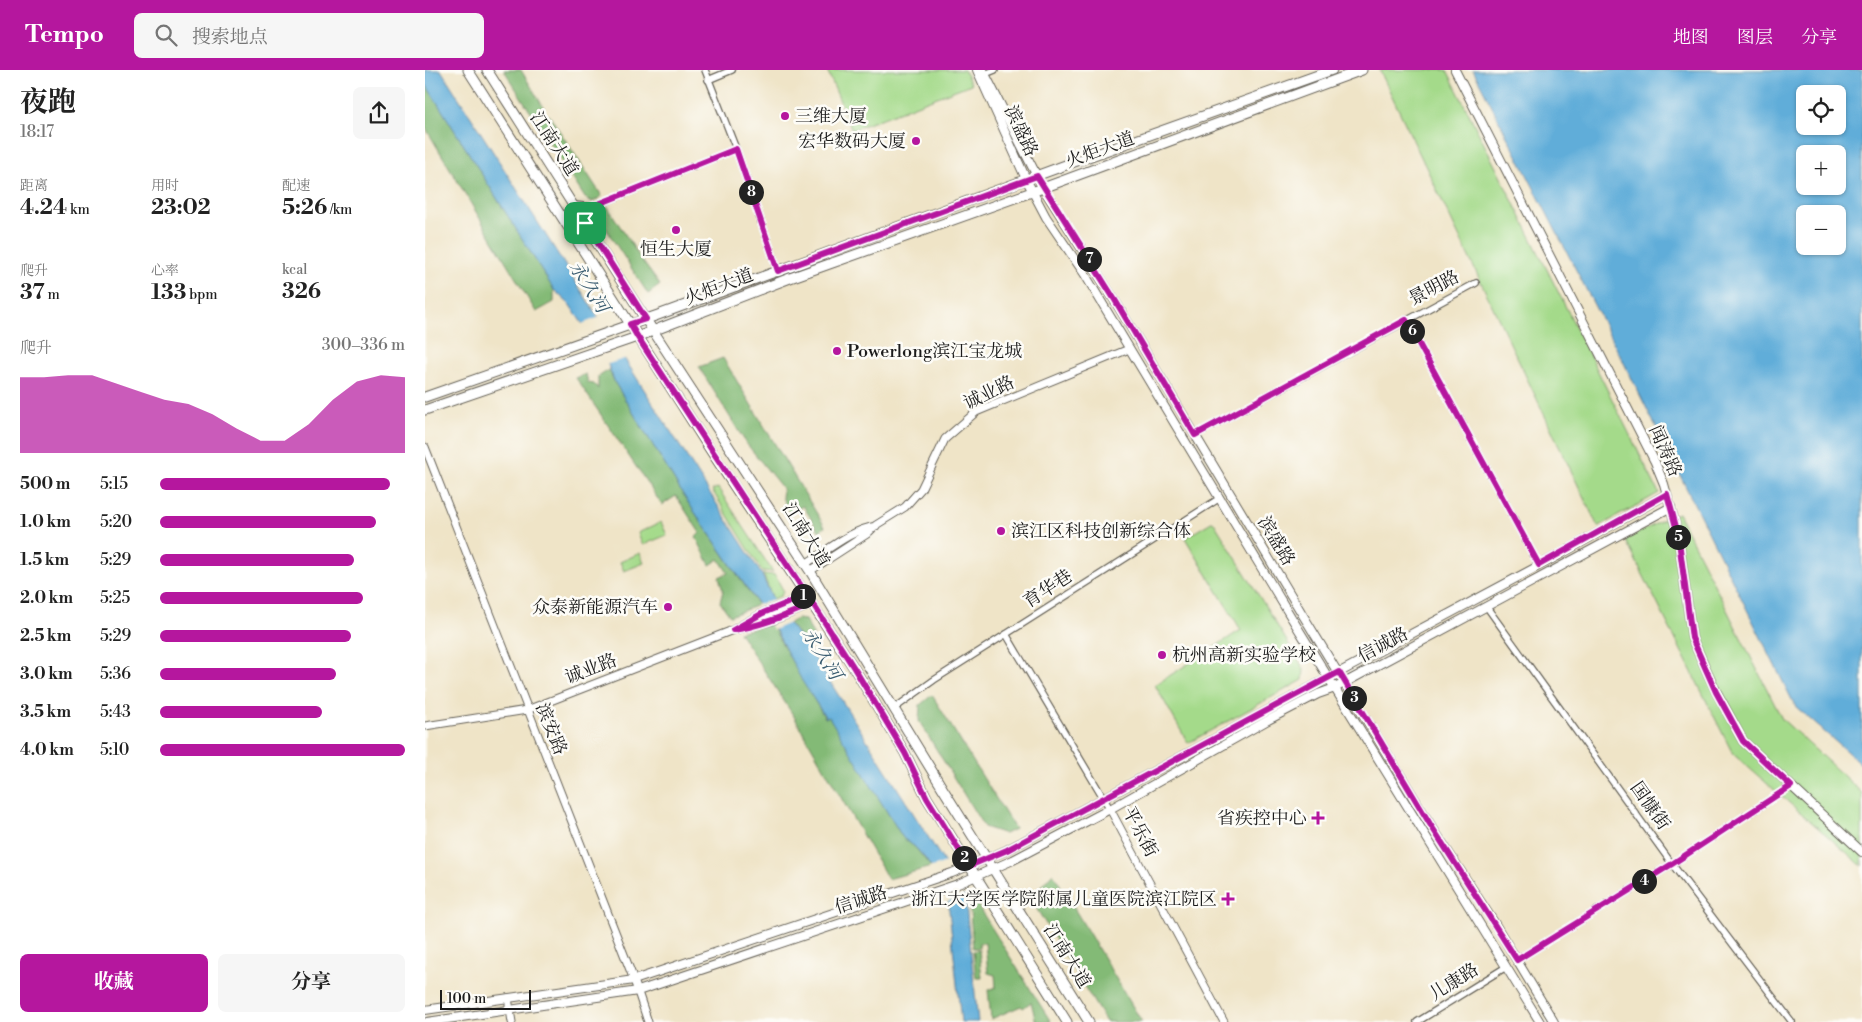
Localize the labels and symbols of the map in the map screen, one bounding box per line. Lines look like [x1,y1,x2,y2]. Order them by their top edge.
street label: 滨盛路 [999,102,1043,160]
place label: 三维大厦 [795,105,867,128]
street label: 江南大道 [525,108,583,180]
marker: 三维大厦 [779,110,791,122]
street label: 火炬大道 [1062,127,1138,173]
place label: 宏华数码大厦 [798,130,906,153]
marker: 宏华数码大厦 [910,135,922,147]
pin: 8 [739,180,763,204]
pin [564,202,606,244]
marker: 恒生大厦 [670,224,682,236]
place label: 恒生大厦 [640,238,712,261]
pin: 7 [1077,246,1101,272]
water label: 永久河 [564,256,616,320]
street label: 火炬大道 [681,263,757,311]
street label: 景明路 [1405,265,1463,311]
pin: 6 [1399,318,1425,344]
place label: Powerlong滨江宝龙城 [847,340,1022,363]
marker: Powerlong滨江宝龙城 [831,345,843,357]
street label: 诚业路 [960,371,1018,415]
street label: 闻涛路 [1644,422,1686,480]
street label: 江南大道 [777,498,835,572]
street label: 滨盛路 [1252,512,1300,570]
place label: 滨江区科技创新综合体 [1011,520,1191,543]
pin: 5 [1665,524,1691,550]
marker: 滨江区科技创新综合体 [995,525,1007,537]
street label: 育华巷 [1019,565,1077,613]
pin: 1 [791,584,815,608]
place label: 众泰新能源汽车 [532,596,658,619]
marker: 众泰新能源汽车 [662,601,674,613]
street label: 信诚路 [1354,622,1412,668]
water label: 永久河 [797,623,849,687]
place label: 杭州高新实验学校 [1172,644,1316,667]
street label: 诚业路 [562,649,620,689]
marker: 杭州高新实验学校 [1156,649,1168,661]
pin: 3 [1341,686,1367,710]
street label: 滨安路 [530,700,572,758]
street label: 国慷街 [1625,777,1675,835]
street label: 平乐街 [1117,803,1163,861]
place label: 省疾控中心 [1217,807,1307,830]
marker: 省疾控中心 [1311,811,1325,825]
pin: 2 [951,846,977,870]
pin: 4 [1631,868,1657,894]
street label: 信诚路 [832,881,890,919]
place label: 浙江大学医学院附属儿童医院滨江院区 [911,888,1217,911]
marker: 浙江大学医学院附属儿童医院滨江院区 [1221,892,1235,906]
street label: 江南大道 [1038,919,1096,993]
street label: 儿康路 [1425,958,1483,1006]
scale bar [440,987,531,1010]

